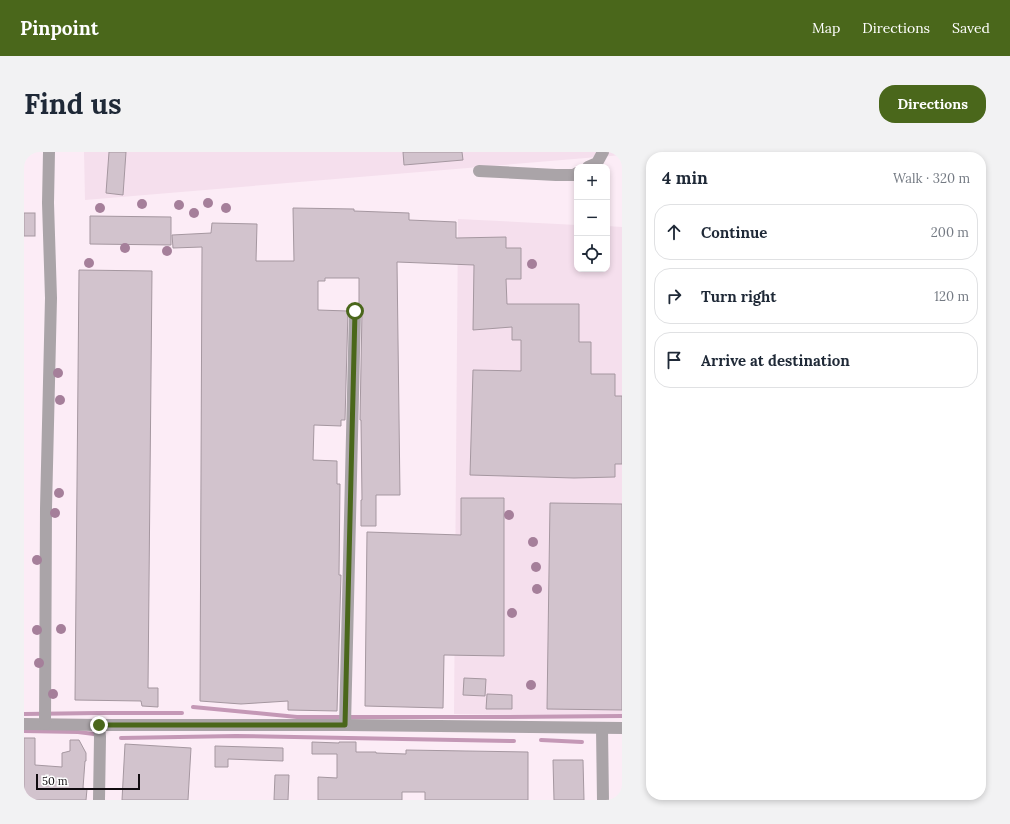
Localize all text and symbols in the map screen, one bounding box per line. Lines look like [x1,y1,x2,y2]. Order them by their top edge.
text: Pinpoint [20,16,99,40]
text: Map [812,19,840,37]
text: Directions [862,19,930,37]
text: Saved [952,19,990,37]
button: Directions [879,85,986,123]
text: Find us [24,86,122,122]
map controls [574,164,610,272]
button: + [574,164,610,200]
text: 4 min [662,167,708,189]
text: Walk · 320 m [893,170,970,187]
button: − [574,200,610,236]
icon: ahead [663,221,685,243]
text: Continue [701,223,767,242]
text: 200 m [931,224,969,241]
button: locate [574,236,610,272]
icon: right [663,285,685,307]
text: Turn right [701,287,777,306]
text: 120 m [934,288,969,305]
route start [346,302,364,320]
icon: arrive [663,349,685,371]
text: Arrive at destination [701,351,850,370]
route end [90,716,108,734]
scale bar [36,772,140,791]
text: 50 m [42,774,68,788]

